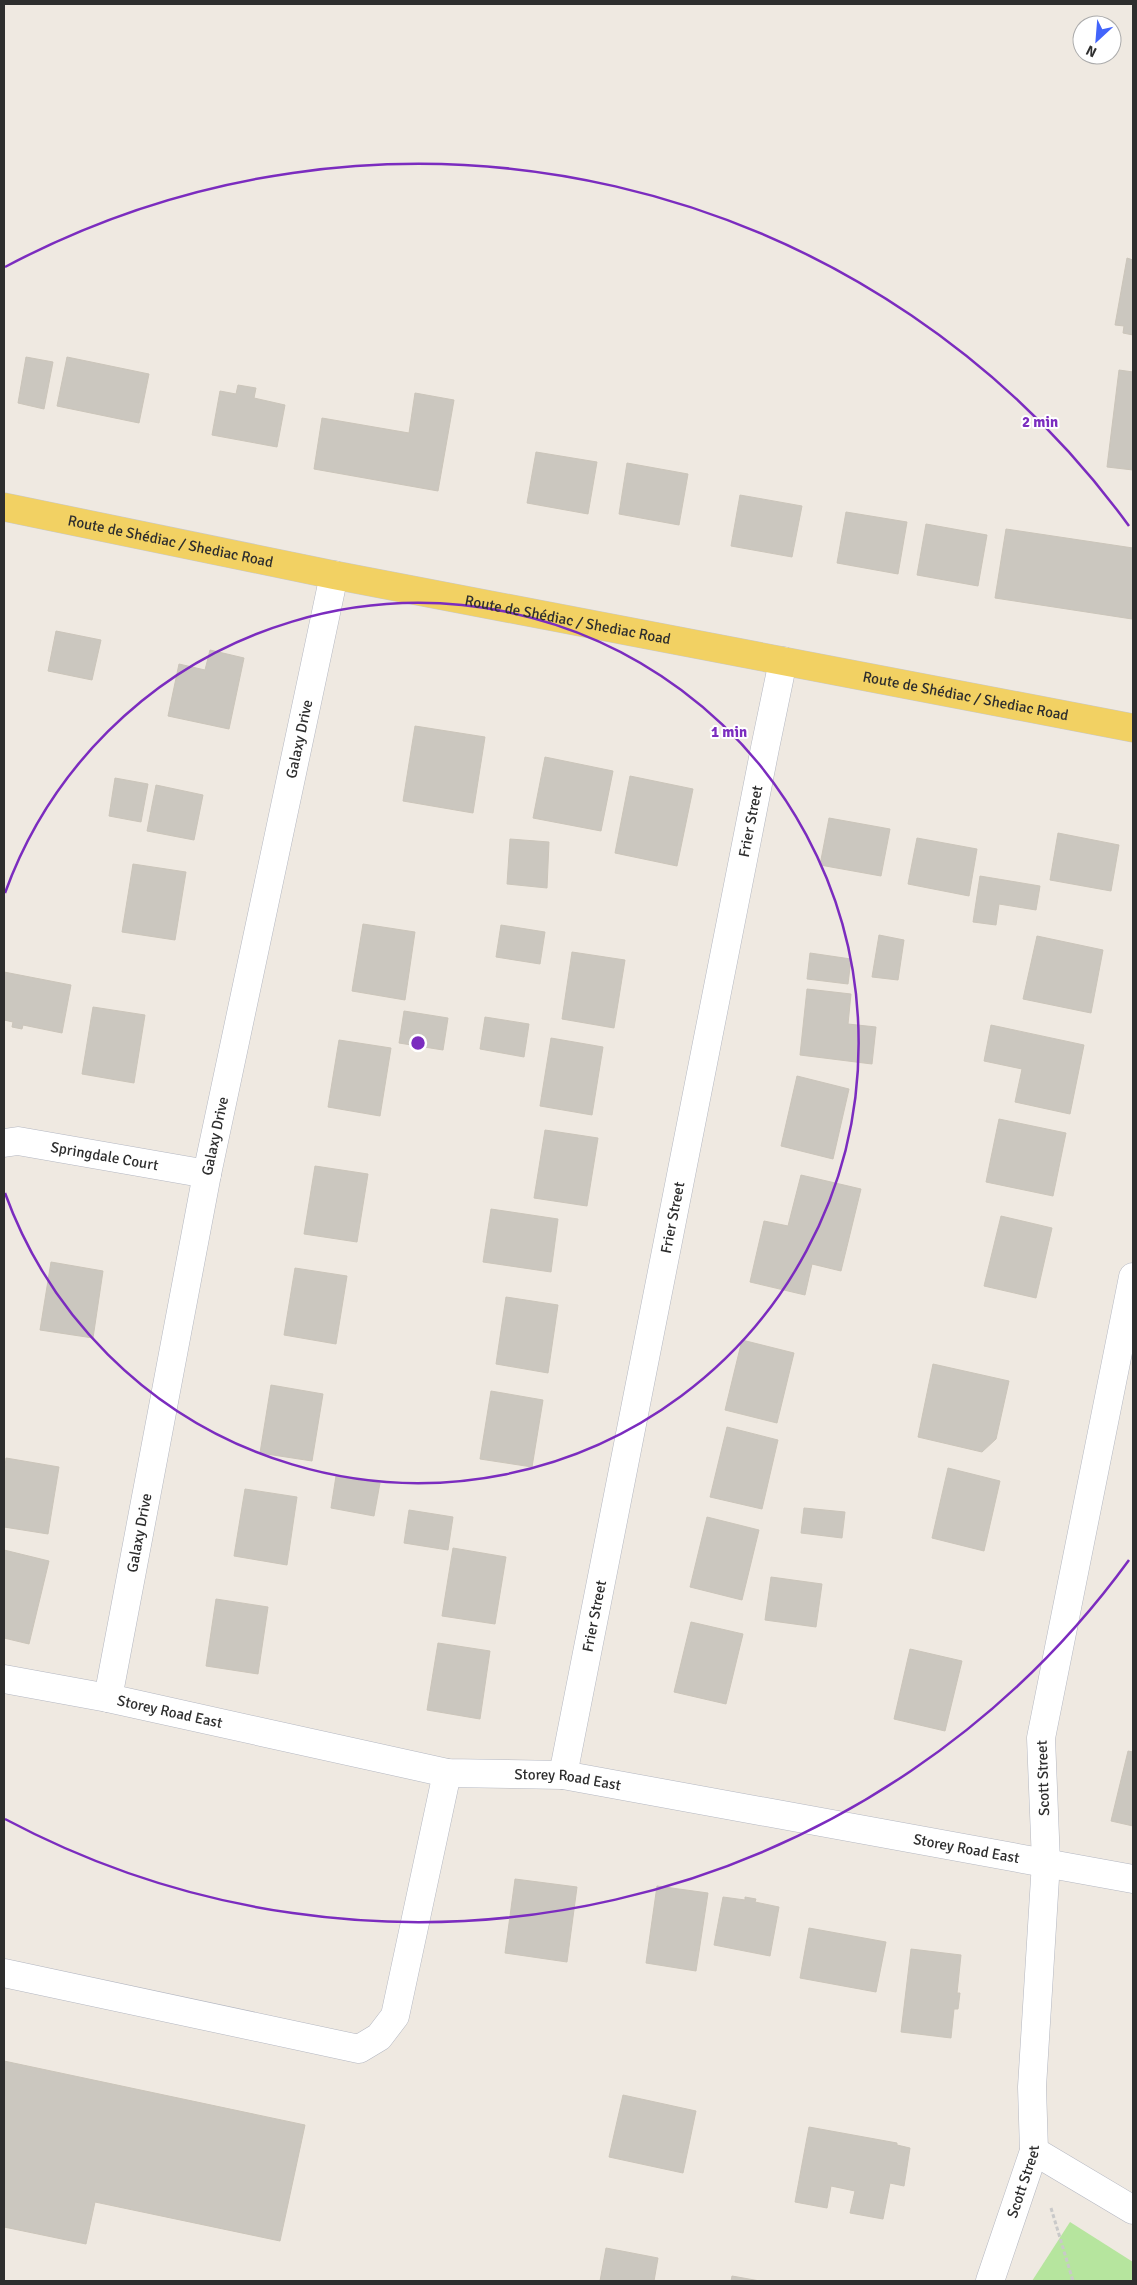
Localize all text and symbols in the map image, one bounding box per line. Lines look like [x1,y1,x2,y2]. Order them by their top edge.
north arrow [1072,15,1122,65]
text: N [1083,41,1100,61]
text: 2 min [1022,413,1058,431]
street label: Route de Shédiac / Shediac Road [66,511,275,571]
street label: Route de Shédiac / Shediac Road [463,591,672,648]
street label: Route de Shédiac / Shediac Road [861,667,1070,724]
street label: Galaxy Drive [282,698,316,780]
text: 1 min [711,723,747,741]
street label: Frier Street [735,784,766,859]
centre of rings [409,1034,427,1052]
street label: Galaxy Drive [198,1095,232,1177]
street label: Springdale Court [49,1138,160,1174]
street label: Frier Street [657,1180,688,1255]
street label: Galaxy Drive [123,1492,155,1574]
street label: Frier Street [578,1579,610,1654]
street label: Storey Road East [115,1691,224,1732]
street label: Scott Street [1033,1740,1053,1816]
street label: Storey Road East [514,1765,622,1794]
street label: Storey Road East [912,1830,1021,1867]
street label: Scott Street [1003,2145,1043,2220]

